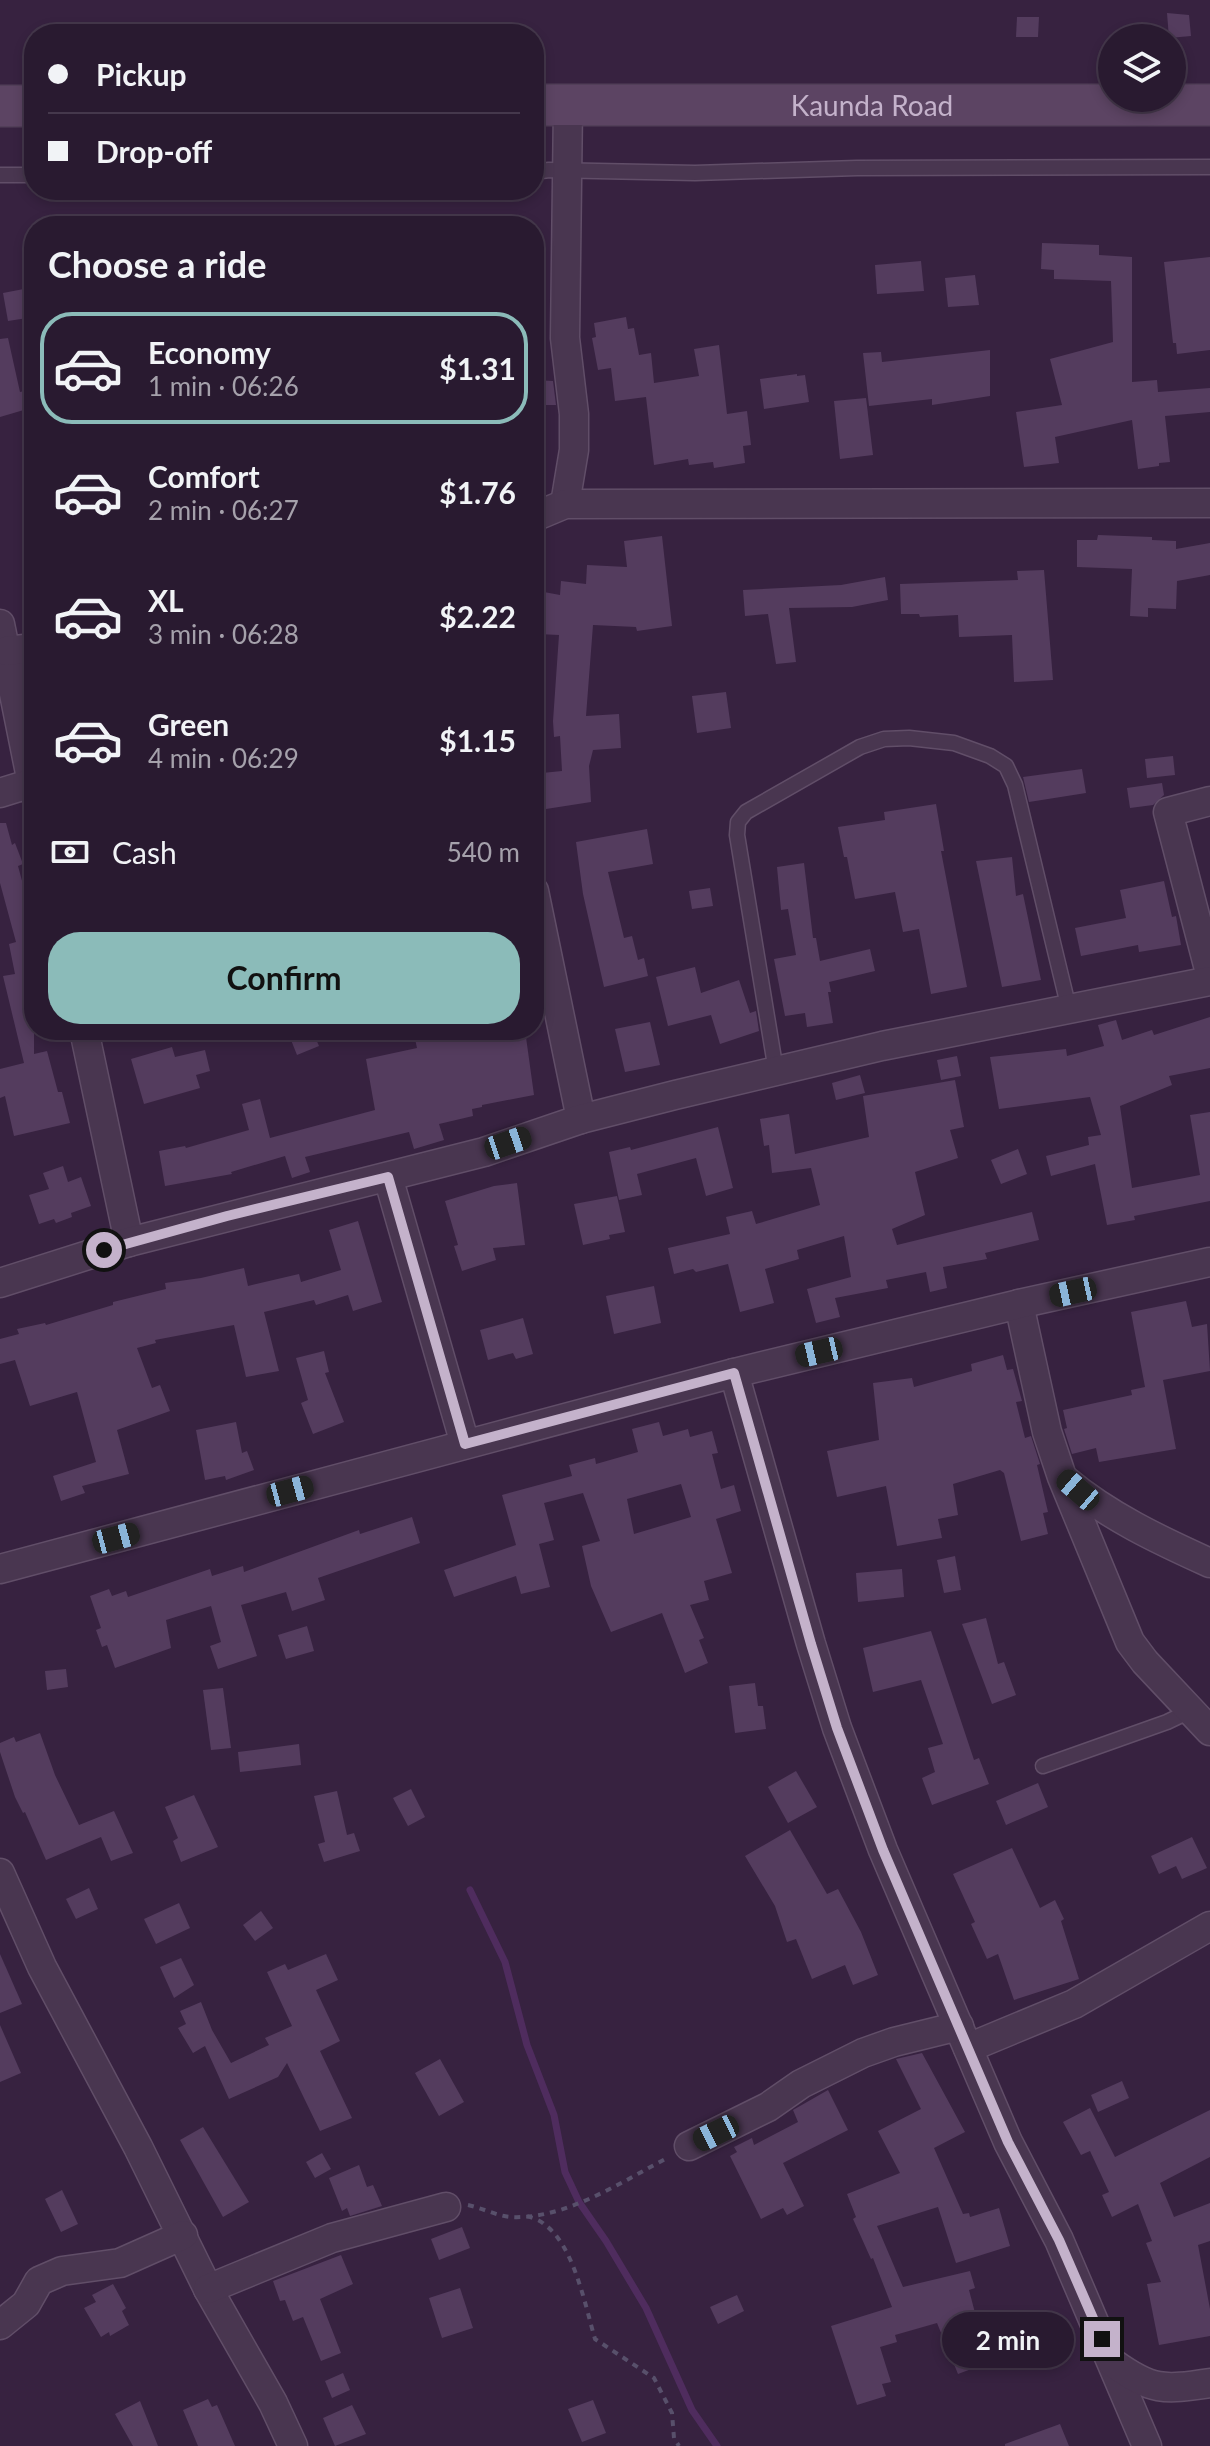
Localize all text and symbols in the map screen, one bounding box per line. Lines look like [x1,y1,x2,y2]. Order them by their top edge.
map controls [1098,24,1186,112]
button: layers [1098,24,1186,112]
text: Pickup [96,56,187,92]
street label: Kaunda Road [791,88,953,122]
text: Drop-off [96,133,212,169]
text: Choose a ride [48,242,267,286]
icon: car [52,332,124,404]
text: Economy [148,334,271,370]
text: $1.31 [439,350,516,386]
text: 1 min · 06:26 [148,370,299,402]
icon: car [52,456,124,528]
text: Comfort [148,458,260,494]
text: $1.76 [439,474,516,510]
text: 2 min · 06:27 [148,494,299,526]
icon: car [52,580,124,652]
text: XL [148,582,184,618]
text: $2.22 [439,598,516,634]
text: 3 min · 06:28 [148,618,299,650]
icon: car [52,704,124,776]
text: Green [148,706,229,742]
text: $1.15 [439,722,516,758]
text: 4 min · 06:29 [148,742,299,774]
icon: cash [48,830,92,874]
text: Cash [112,834,177,870]
text: 540 m [447,836,520,868]
button: Confirm [48,932,520,1024]
car [481,1124,535,1162]
route start [86,1232,122,1268]
car [1047,1275,1099,1309]
car [793,1335,845,1369]
car [1052,1465,1104,1515]
car [264,1473,316,1509]
car [90,1520,142,1556]
car [689,2112,743,2154]
callout: 2 min [942,2311,1074,2367]
route end [1084,2321,1120,2357]
text: 2 min [976,2324,1040,2356]

